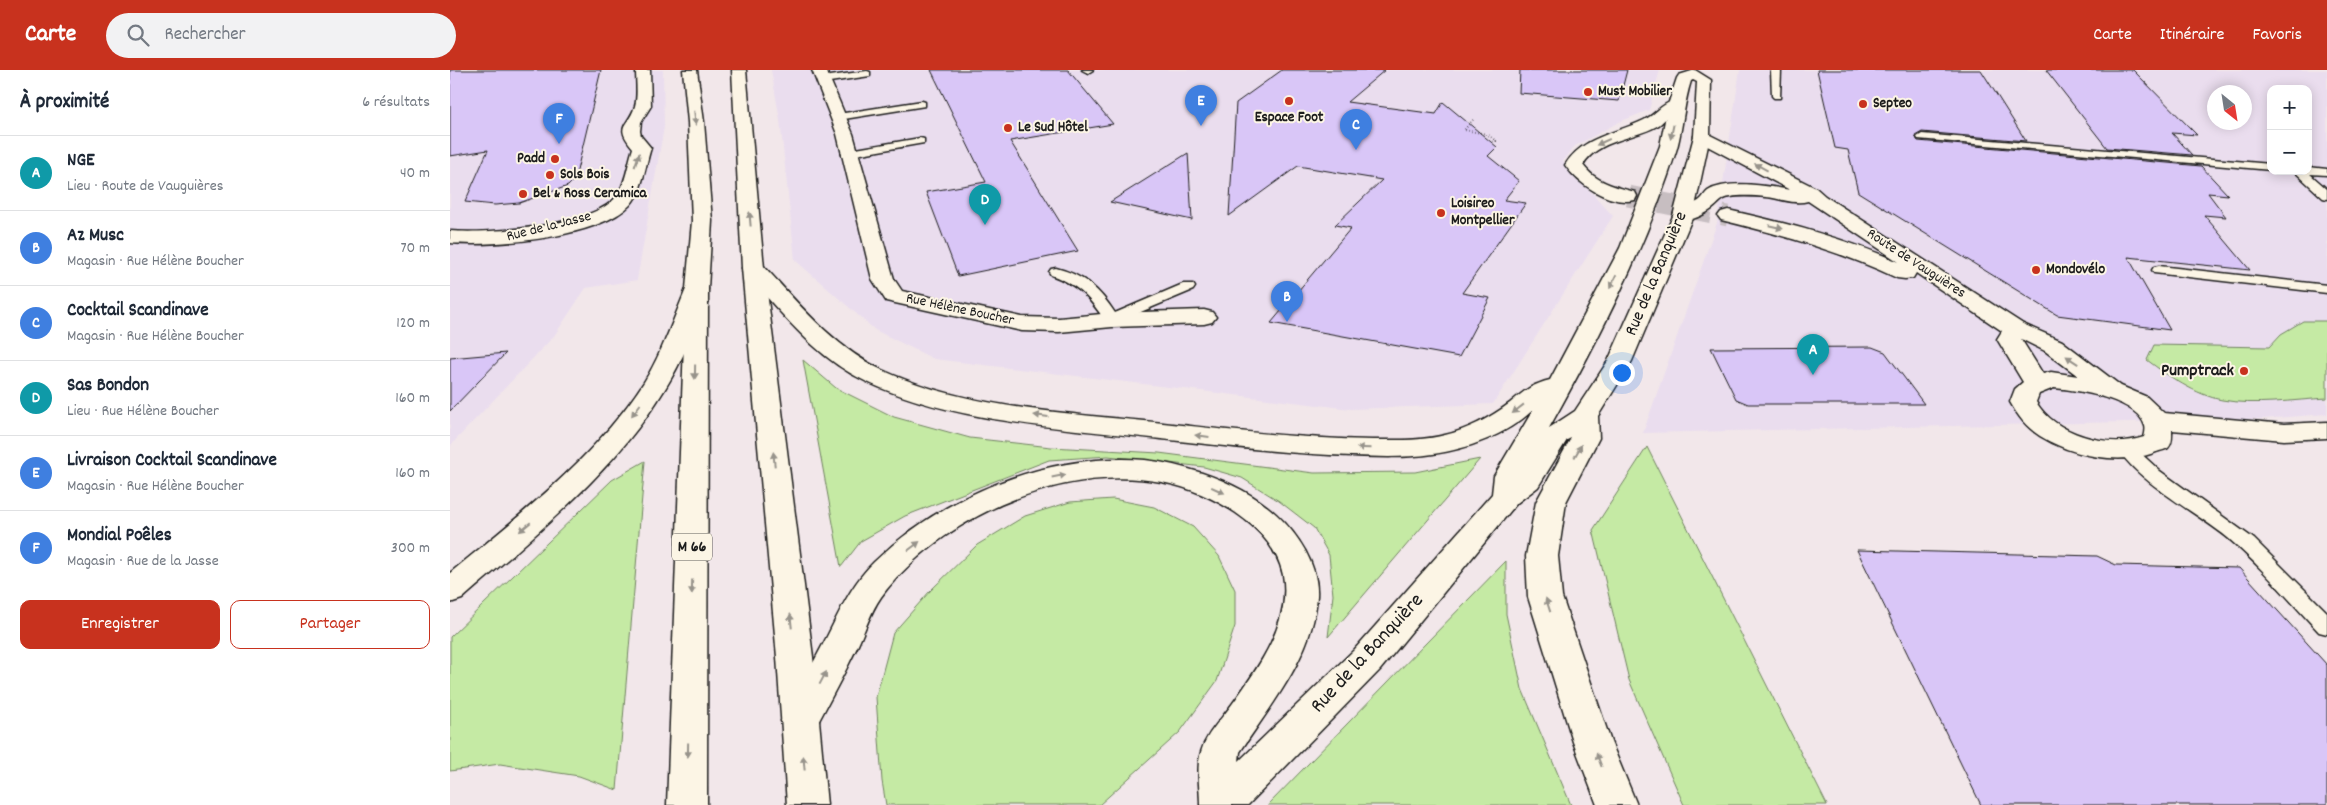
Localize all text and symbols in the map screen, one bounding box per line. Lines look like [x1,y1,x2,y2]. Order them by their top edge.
search box [106,13,456,58]
text: Carte [25,18,76,52]
icon: search [124,21,152,49]
text: Rechercher [164,22,246,49]
text: Carte [2093,23,2132,48]
text: Itinéraire [2160,23,2224,48]
text: Favoris [2252,23,2302,48]
place label: Must Mobilier [1598,81,1672,103]
pin: E [1185,85,1217,126]
north arrow [2207,85,2252,130]
map controls [2267,85,2312,175]
button: + [2267,85,2312,130]
marker: Must Mobilier [1582,86,1594,98]
text: À proximité [20,88,109,118]
text: 6 résultats [362,91,430,114]
place label: Septeo [1873,93,1912,115]
marker: Espace Foot [1283,95,1295,107]
marker: Septeo [1857,98,1869,110]
pin: F [543,103,575,144]
place label: Espace Foot [1255,107,1324,129]
pin: C [1340,109,1372,150]
one-way arrow [691,111,699,127]
place label: Le Sud Hôtel [1018,117,1088,139]
marker: Le Sud Hôtel [1002,122,1014,134]
one-way arrow [1668,124,1676,139]
button: − [2267,130,2312,175]
one-way arrow [1595,138,1610,147]
text: NGE [67,148,95,175]
place label: Padd [517,148,545,170]
marker: Padd [549,153,561,165]
one-way arrow [634,153,642,168]
text: A [32,162,40,185]
text: 40 m [400,162,430,185]
one-way arrow [1754,163,1768,171]
place label: Sols Bois [560,164,609,186]
marker: Sols Bois [544,169,556,181]
text: Lieu · Route de Vauguières [67,175,224,198]
place label: Bel & Ross Ceramica [533,183,647,205]
pin: D [969,184,1001,225]
marker: Bel & Ross Ceramica [517,188,529,200]
place label: Loisireo Montpellier [1451,193,1515,232]
street label: Rue de la Jasse [504,206,594,248]
marker: Loisireo Montpellier [1435,207,1447,219]
street label: Rue de la Banquière [1620,208,1694,340]
one-way arrow [745,211,753,227]
text: Az Musc [67,223,124,250]
one-way arrow [1768,223,1783,231]
street label: Route de Vauguières [1862,224,1970,304]
text: B [32,237,40,260]
text: 70 m [400,237,430,260]
text: Magasin · Rue Hélène Boucher [67,250,244,273]
place label: Mondovélo [2046,259,2105,281]
marker: Mondovélo [2030,264,2042,276]
one-way arrow [1608,275,1617,290]
pin: B [1271,281,1303,322]
street label: Rue Hélène Boucher [904,288,1017,332]
text: Cocktail Scandinave [67,298,209,325]
text: C [32,312,40,335]
text: 120 m [396,312,430,335]
text: Magasin · Rue Hélène Boucher [67,325,244,348]
pin: A [1797,334,1829,375]
one-way arrow [2066,355,2079,365]
place label: Pumptrack [2161,359,2235,384]
your location [1609,360,1635,386]
one-way arrow [691,365,699,381]
marker: Pumptrack [2238,365,2250,377]
text: Sas Bondon [67,373,149,400]
text: D [32,387,40,410]
text: 160 m [395,387,430,410]
text: Lieu · Rue Hélène Boucher [67,400,219,423]
one-way arrow [631,403,641,417]
one-way arrow [1512,403,1525,414]
one-way arrow [1033,412,1049,420]
one-way arrow [1194,432,1210,440]
one-way arrow [1356,444,1372,452]
one-way arrow [1574,444,1582,459]
text: Livraison Cocktail Scandinave [67,448,277,475]
one-way arrow [770,451,778,467]
text: E [32,462,40,485]
text: 160 m [395,462,430,485]
one-way arrow [1051,472,1066,480]
text: Magasin · Rue Hélène Boucher [67,475,244,498]
one-way arrow [1210,485,1225,494]
one-way arrow [518,522,531,533]
text: Mondial Poêles [67,523,172,550]
road number: M 66 [672,534,712,561]
text: F [32,537,40,560]
text: 300 m [391,537,430,560]
one-way arrow [907,541,921,551]
text: Magasin · Rue de la Jasse [67,550,219,573]
one-way arrow [687,580,695,596]
street label: Rue de la Banquière [1304,587,1432,721]
one-way arrow [1544,598,1551,613]
button: Enregistrer [20,600,220,649]
button: Partager [230,600,430,649]
one-way arrow [787,612,795,628]
one-way arrow [819,671,827,686]
one-way arrow [684,742,692,758]
one-way arrow [1595,752,1602,767]
one-way arrow [800,755,808,771]

